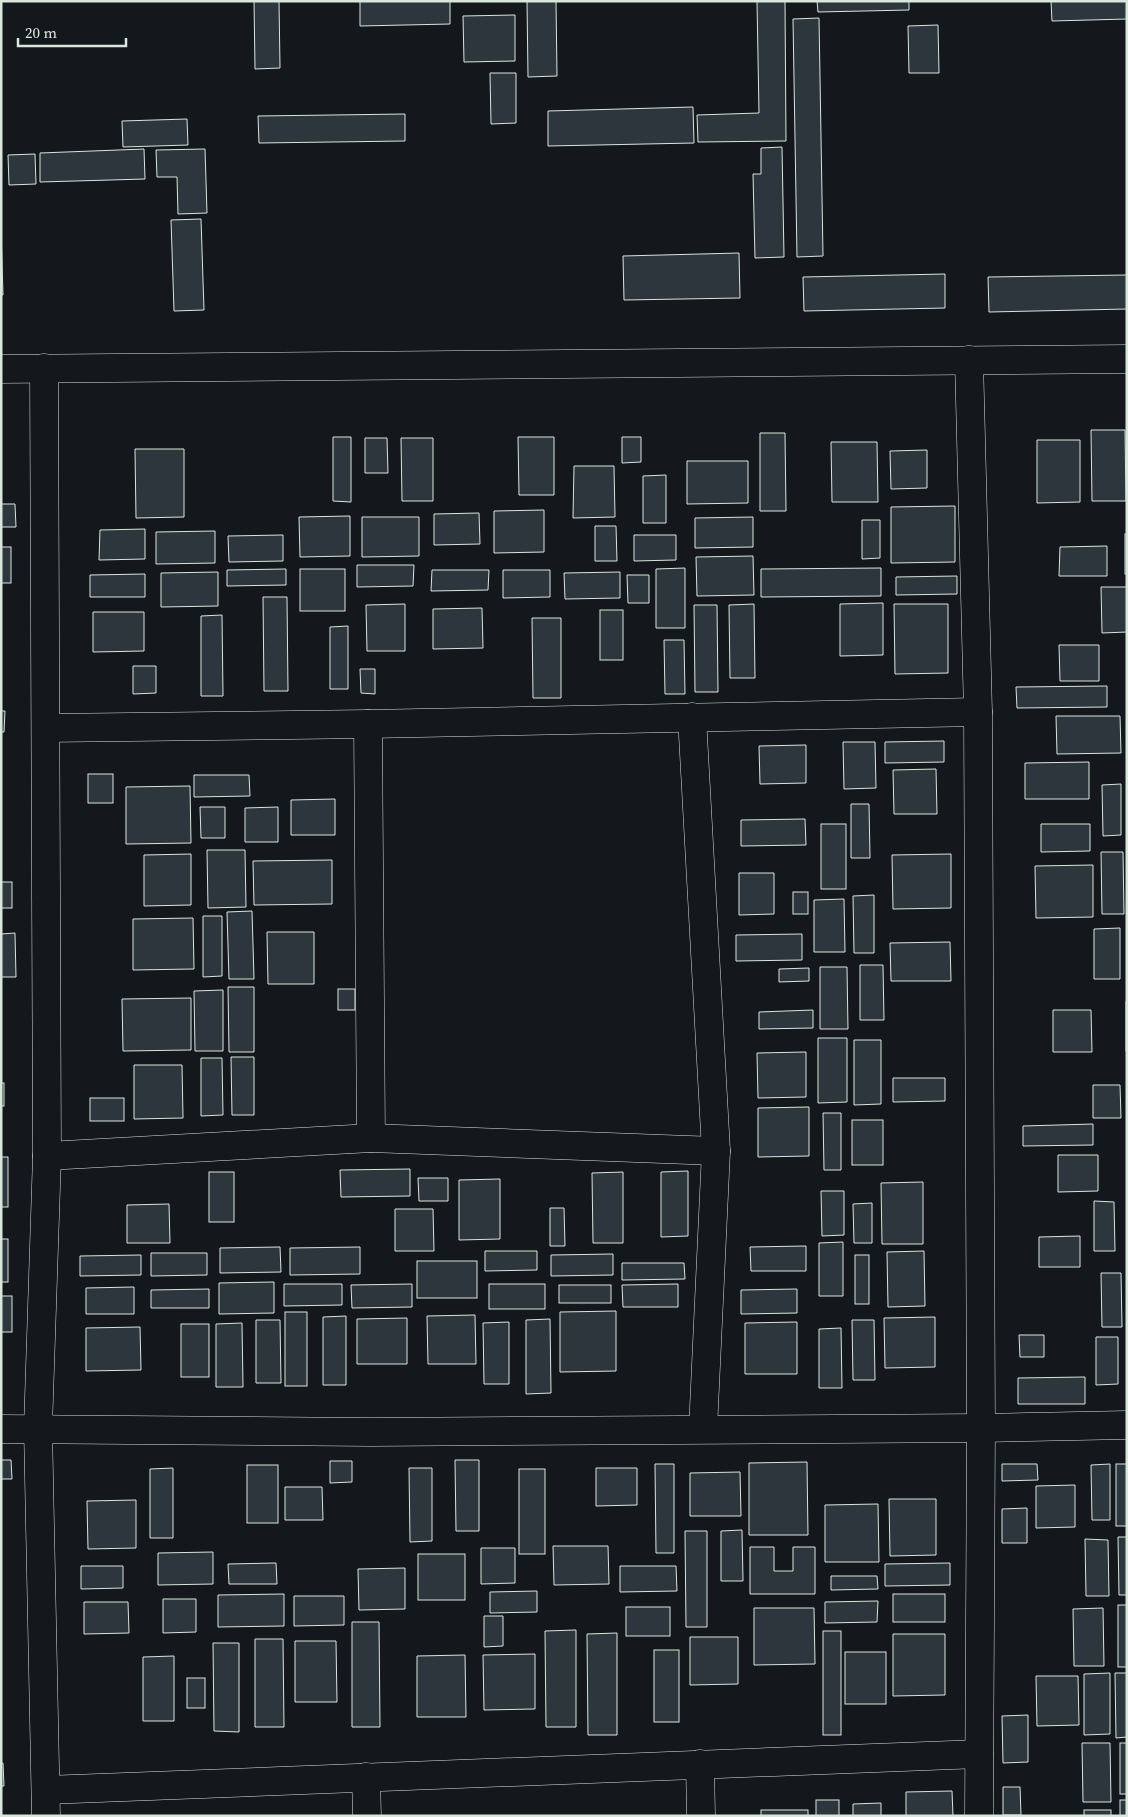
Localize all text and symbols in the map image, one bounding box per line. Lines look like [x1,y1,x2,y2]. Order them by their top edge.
scale bar [18,15,125,47]
text: 20 m [25,22,57,43]

